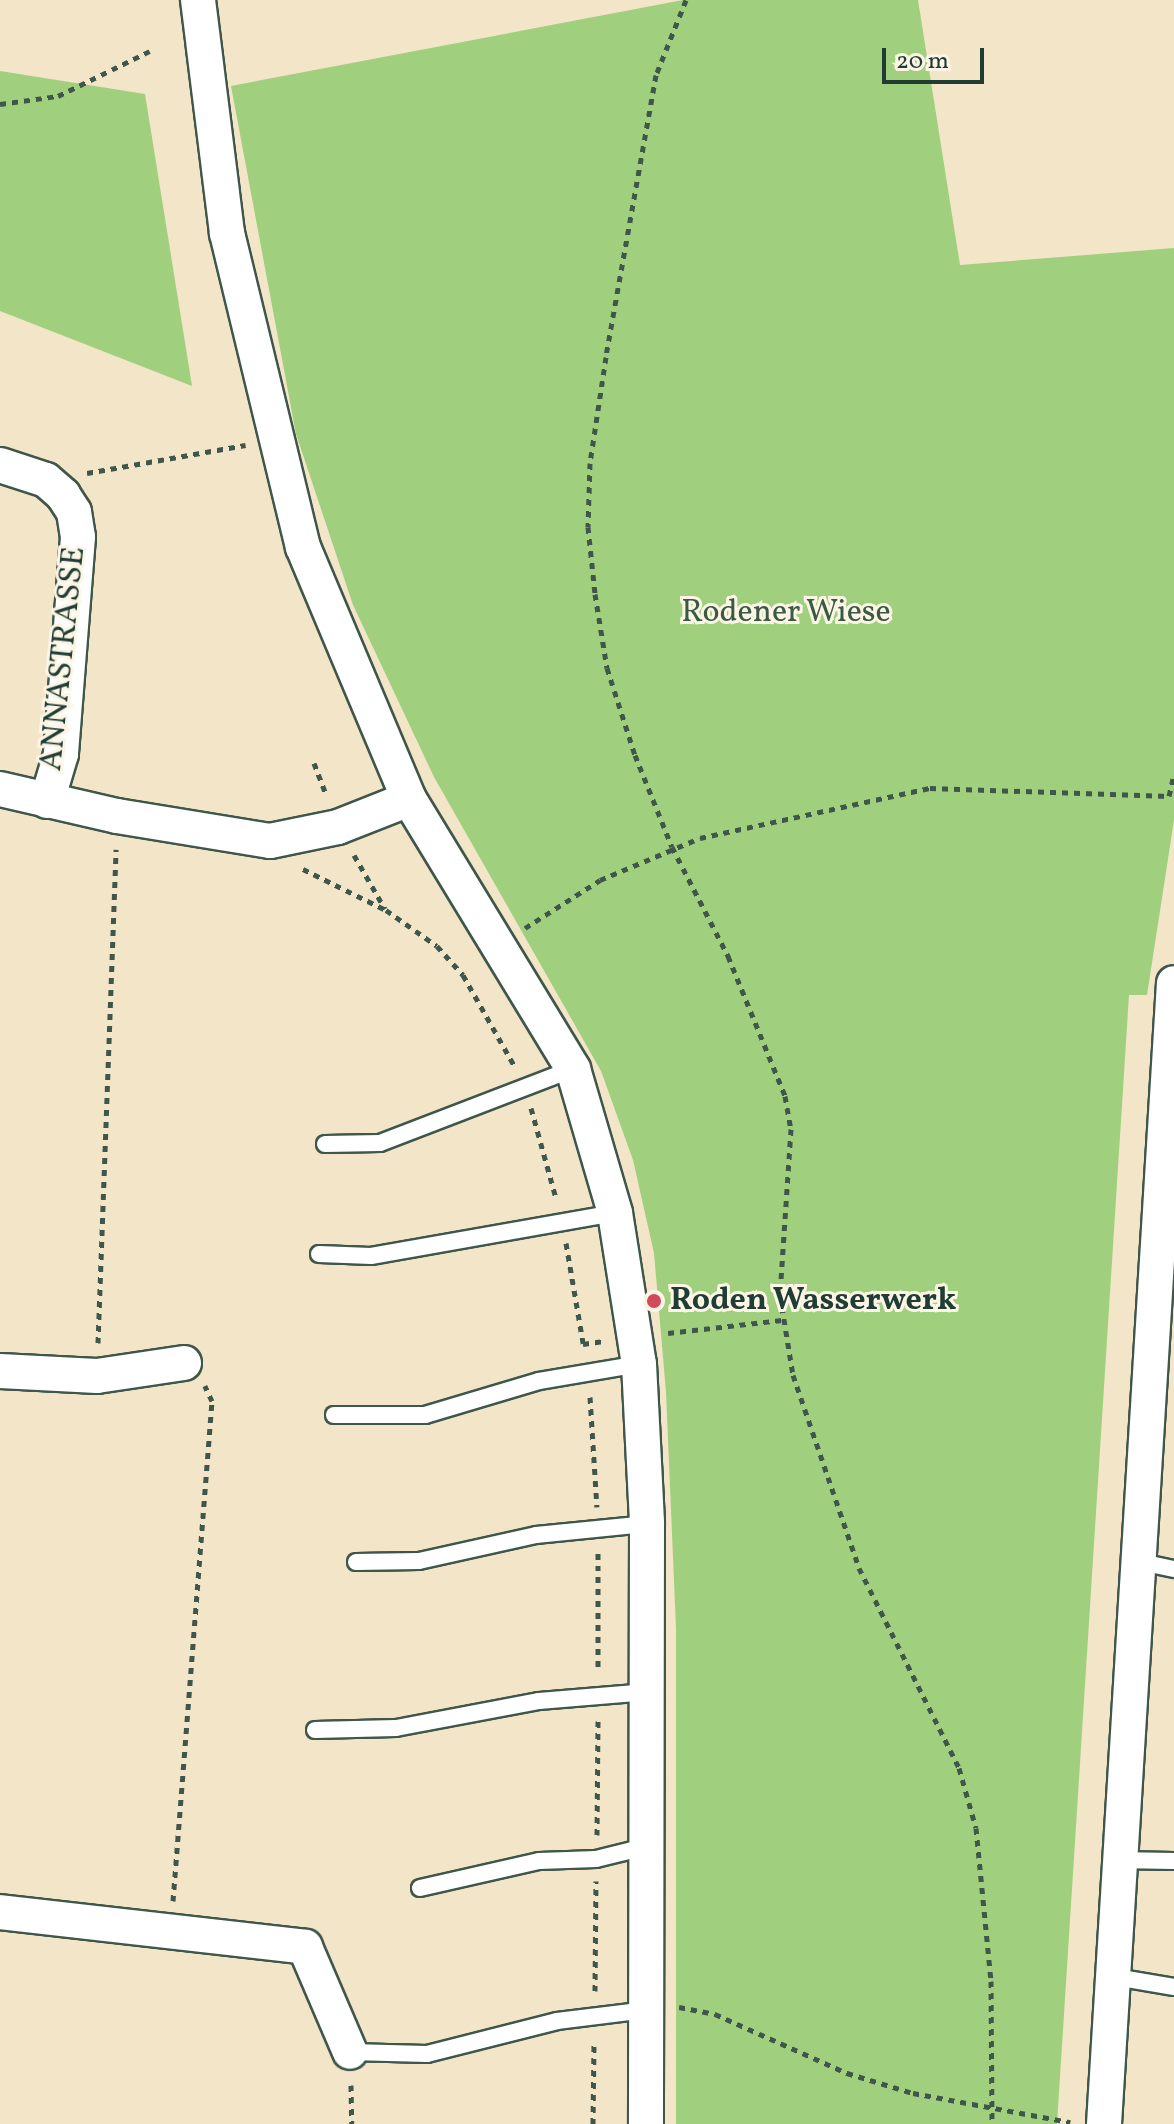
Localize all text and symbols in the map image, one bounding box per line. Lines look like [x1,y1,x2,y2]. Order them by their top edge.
scale bar [886,32,988,82]
text: 20 m [896,45,949,79]
street label: ANNASTRASSE [33,545,95,773]
park label: Rodener Wiese [681,594,891,632]
place label: Roden Wasserwerk [670,1282,957,1320]
marker: Roden Wasserwerk [645,1292,663,1310]

